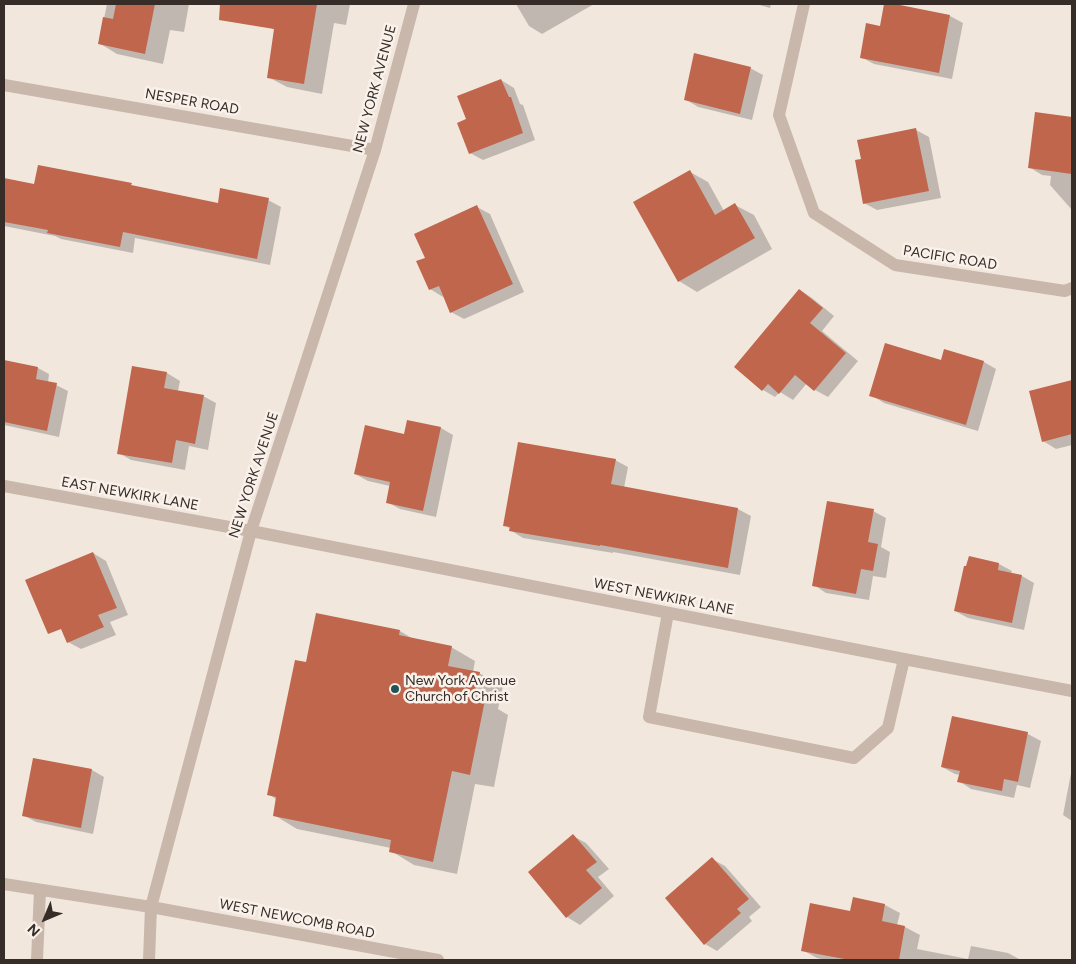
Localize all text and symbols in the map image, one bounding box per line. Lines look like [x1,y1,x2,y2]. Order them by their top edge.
street label: NEW YORK AVENUE [350,23,400,155]
street label: NESPER ROAD [144,85,240,119]
street label: PACIFIC ROAD [902,242,998,274]
street label: NEW YORK AVENUE [226,410,282,540]
street label: EAST NEWKIRK LANE [60,474,200,514]
street label: WEST NEWKIRK LANE [592,575,736,619]
place label: New York Avenue Church of Christ [405,673,516,706]
marker: New York Avenue Church of Christ [389,683,401,695]
north arrow [20,894,70,944]
street label: WEST NEWCOMB ROAD [218,896,376,942]
text: N [24,920,44,940]

